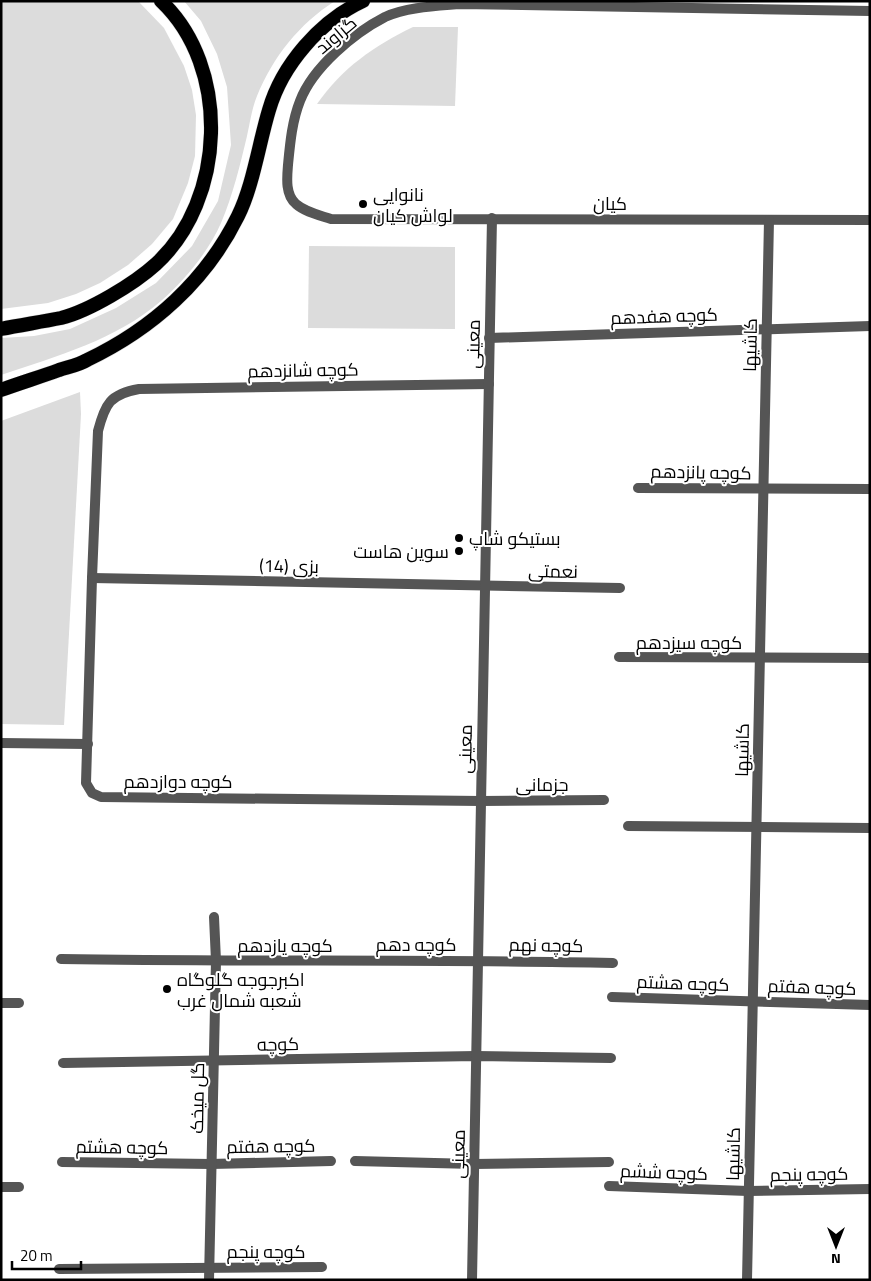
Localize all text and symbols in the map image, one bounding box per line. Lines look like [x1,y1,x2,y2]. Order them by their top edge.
street label: گزاوند [309,10,363,60]
place label: نانوایی لواش کیان [373,181,453,229]
street label: کیان [593,190,627,217]
marker: نانوایی لواش کیان [357,198,369,210]
street label: کوچه هفدهم [610,301,718,331]
street label: کاشیها [736,318,764,372]
street label: معینی [459,319,487,369]
street label: کوچه شانزدهم [247,356,359,384]
street label: کوچه پانزدهم [650,458,752,486]
place label: بستیکو شاپ [469,525,561,552]
marker: بستیکو شاپ [453,532,465,544]
place label: سوین هاست [353,538,449,565]
marker: سوین هاست [453,545,465,557]
street label: بزی (14) [259,552,319,580]
street label: نعمتی [528,557,578,585]
street label: کوچه سیزدهم [636,629,742,656]
street label: کاشیها [728,723,756,777]
street label: معینی [451,724,479,774]
street label: کوچه دوازدهم [124,768,232,795]
street label: جزمانی [516,771,568,798]
street label: کوچه دهم [376,931,456,958]
street label: کوچه نهم [508,931,584,959]
street label: کوچه یازدهم [237,932,333,959]
place label: اکبرجوجه گلوگاه شعبه شمال غرب [177,966,305,1014]
street label: کوچه هشتم [636,968,730,998]
street label: کوچه هفتم [767,972,857,1002]
marker: اکبرجوجه گلوگاه شعبه شمال غرب [161,983,173,995]
street label: کوچه [257,1030,299,1058]
street label: گل میخک [183,1062,211,1134]
street label: کاشیها [719,1127,747,1181]
street label: معینی [444,1129,472,1179]
street label: کوچه هفتم [226,1132,316,1160]
street label: کوچه هشتم [75,1133,169,1161]
street label: کوچه ششم [619,1157,709,1187]
street label: کوچه پنجم [769,1160,849,1188]
north arrow [811,1221,861,1271]
scale bar [12,1238,81,1270]
street label: کوچه پنجم [227,1238,305,1265]
text: 20 m [20,1244,53,1267]
text: N [831,1249,841,1270]

